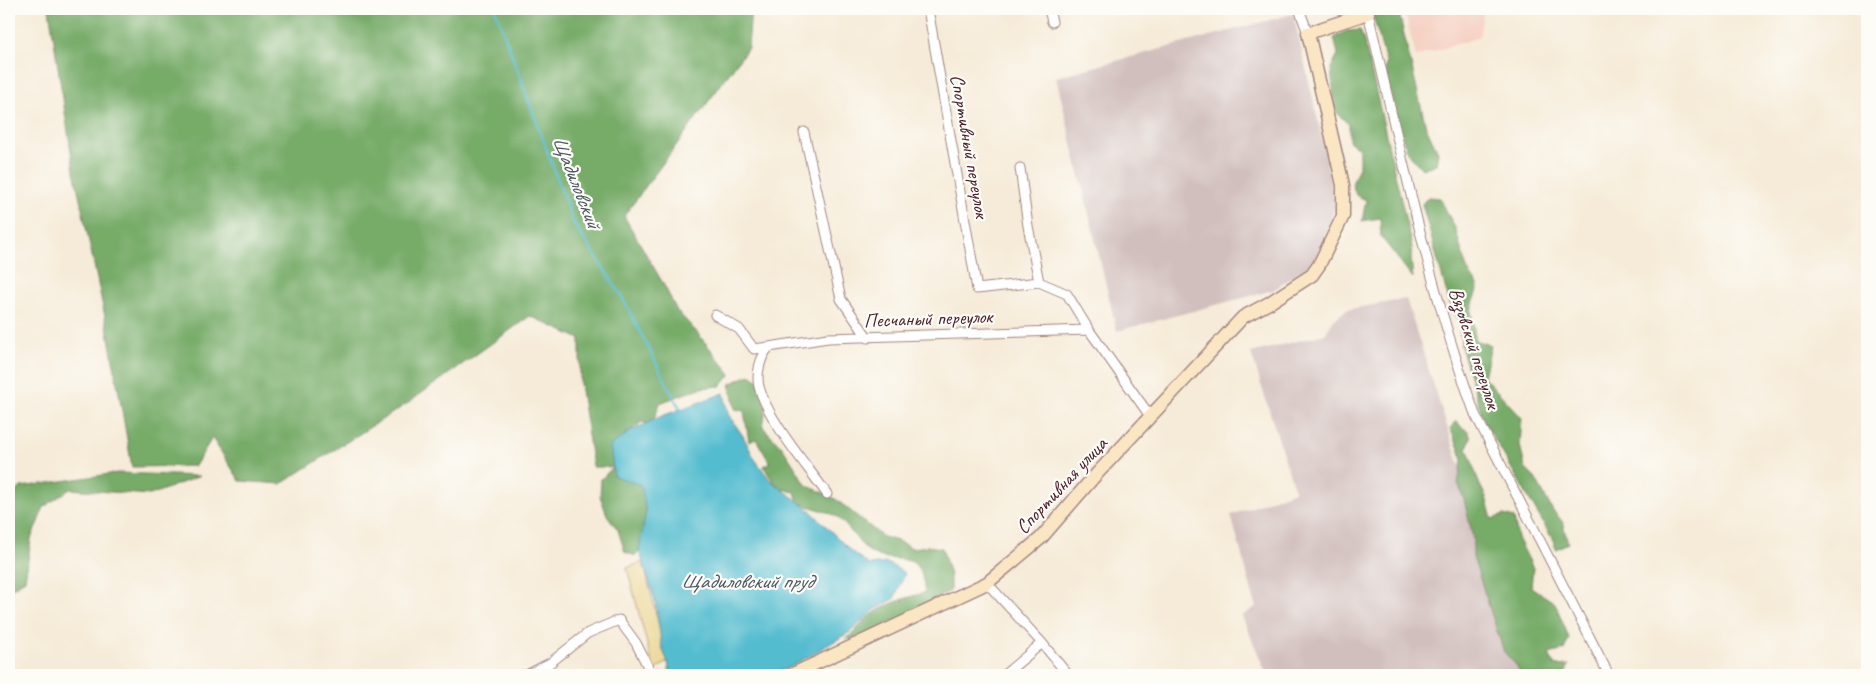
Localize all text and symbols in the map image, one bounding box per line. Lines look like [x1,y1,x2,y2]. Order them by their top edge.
street label: Спортивный переулок [945,72,995,221]
water label: Щадиловский [547,133,609,235]
street label: Вязовский переулок [1442,284,1506,414]
street label: Песчаный переулок [863,304,994,333]
street label: Спортивная улица [1010,431,1114,539]
water label: Щадиловский пруд [682,568,818,594]

